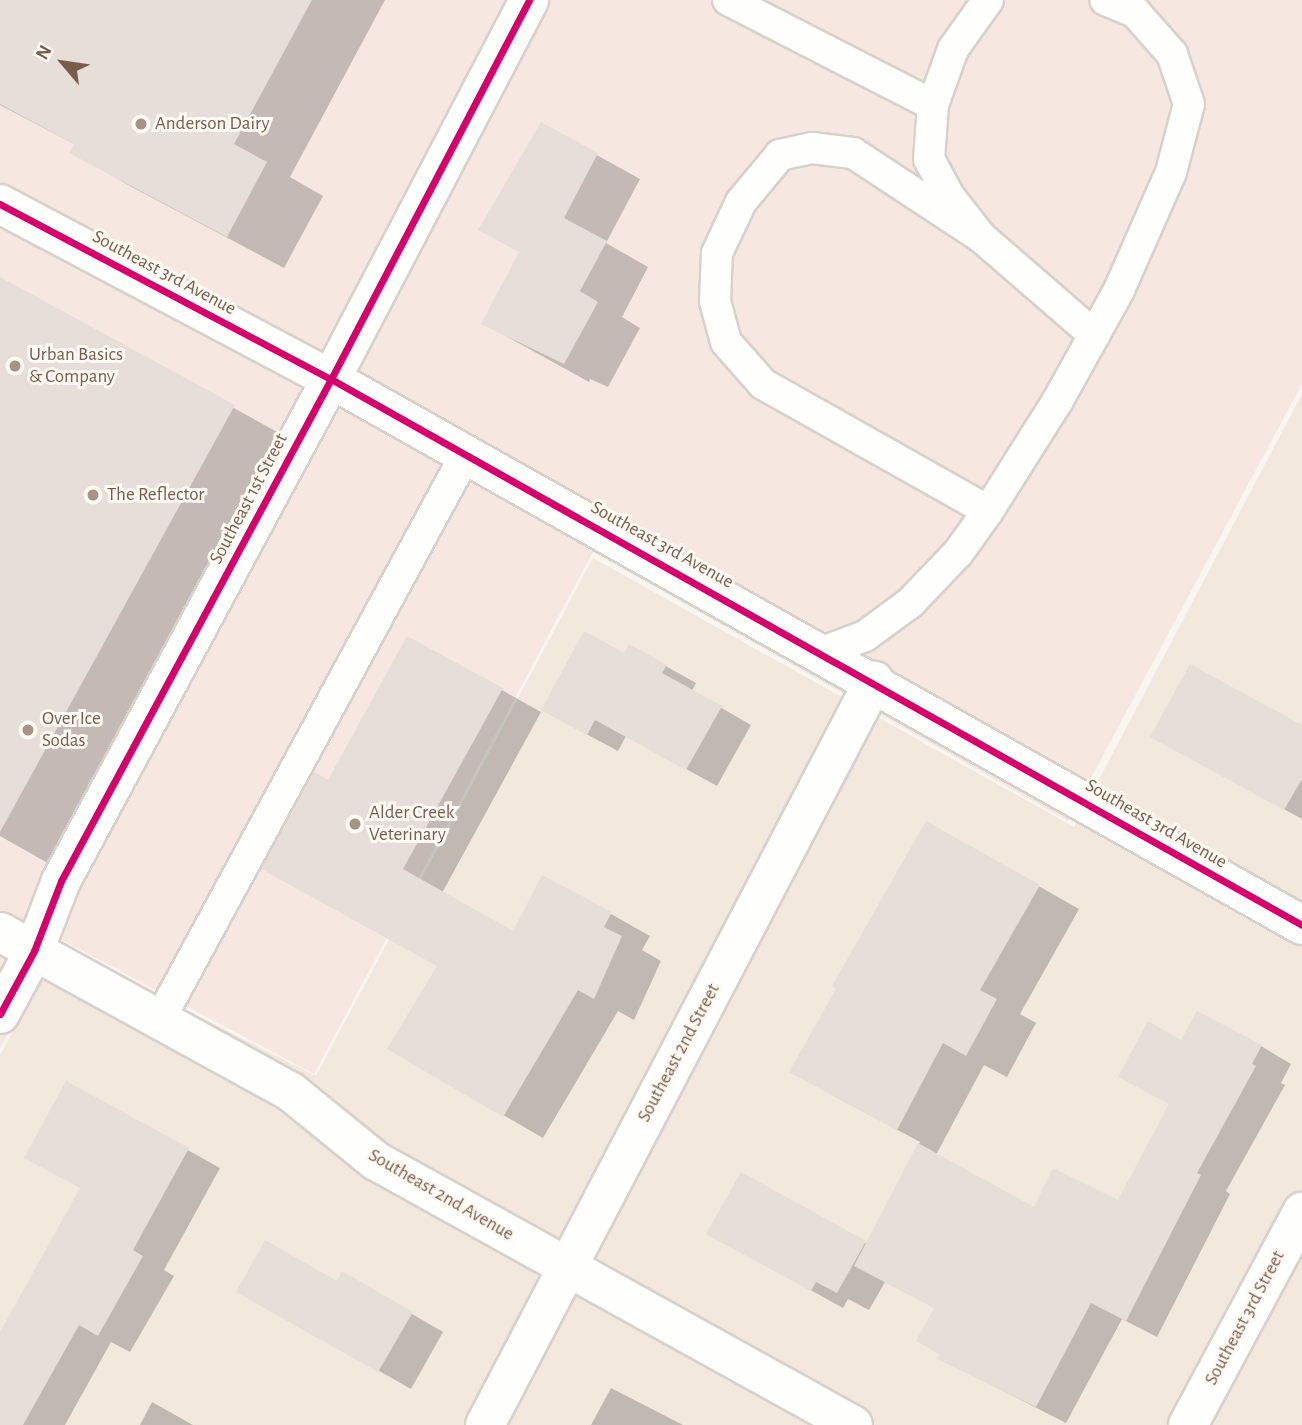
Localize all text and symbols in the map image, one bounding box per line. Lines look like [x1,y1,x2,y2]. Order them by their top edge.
north arrow [28,28,98,98]
text: N [33,42,56,63]
place label: Anderson Dairy [155,113,270,135]
marker: Anderson Dairy [133,116,149,132]
street label: Southeast 3rd Avenue [88,225,240,321]
place label: Urban Basics & Company [29,344,123,388]
marker: Urban Basics & Company [7,358,23,374]
street label: Southeast 1st Street [205,430,293,568]
place label: The Reflector [107,484,204,506]
marker: The Reflector [85,487,101,503]
street label: Southeast 3rd Avenue [587,496,737,594]
place label: Over Ice Sodas [42,708,101,752]
marker: Over Ice Sodas [20,722,36,738]
street label: Southeast 3rd Avenue [1081,774,1231,874]
place label: Alder Creek Veterinary [369,802,454,846]
marker: Alder Creek Veterinary [347,816,363,832]
street label: Southeast 2nd Street [633,980,725,1126]
street label: Southeast 2nd Avenue [364,1144,518,1246]
street label: Southeast 3rd Street [1200,1247,1290,1389]

